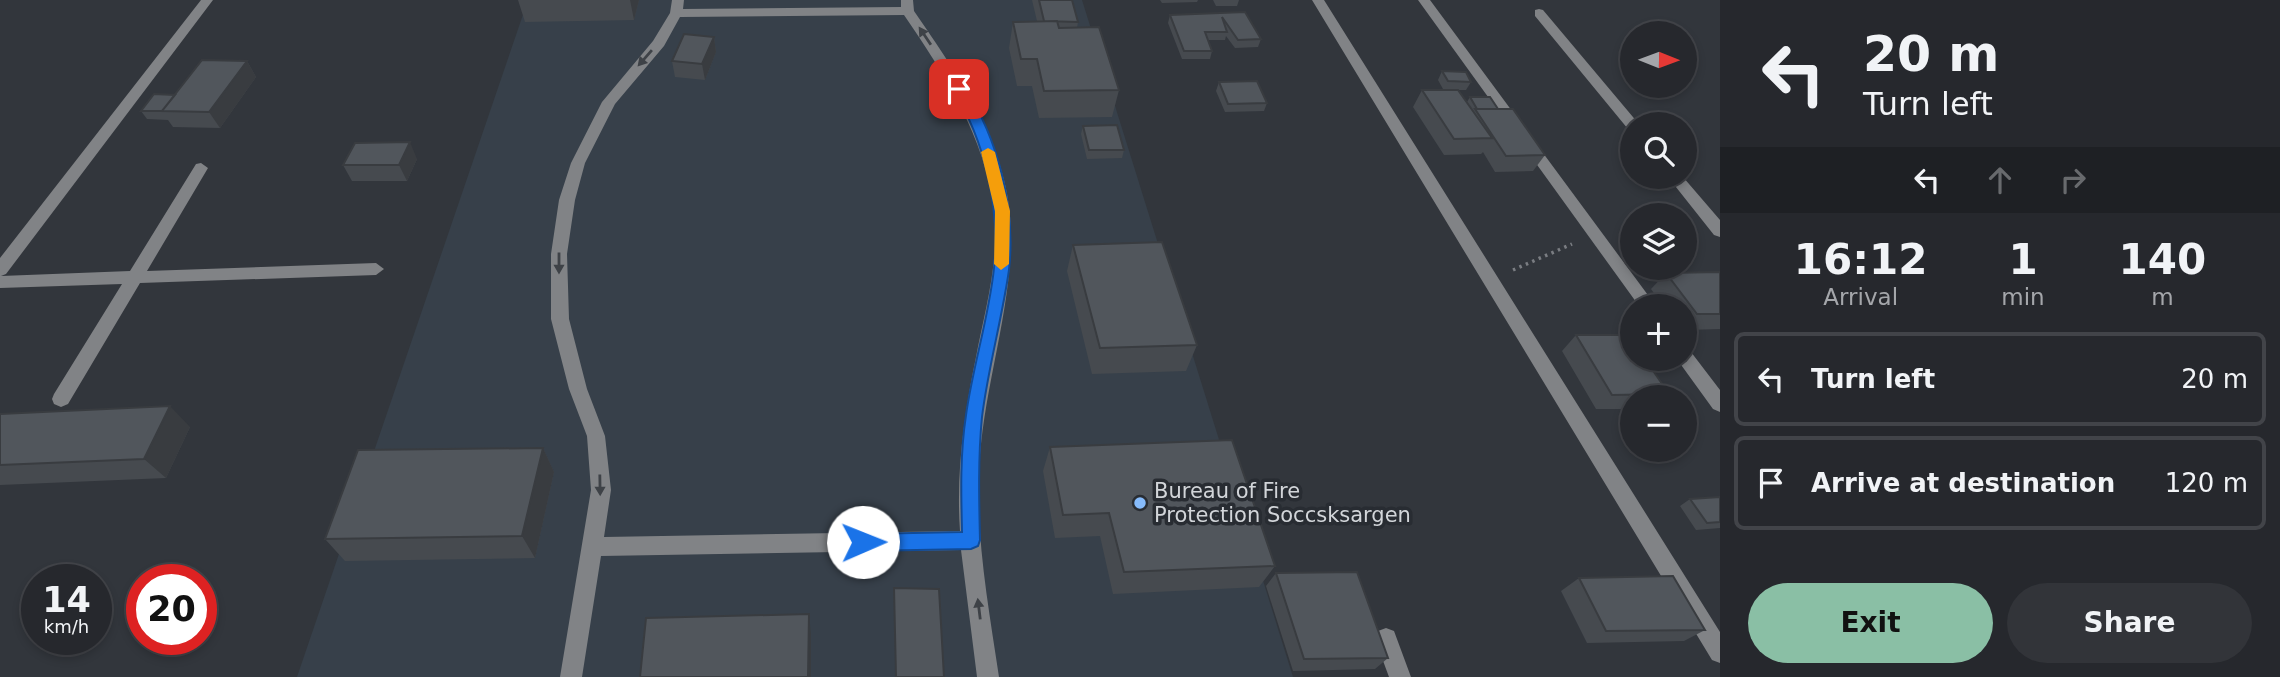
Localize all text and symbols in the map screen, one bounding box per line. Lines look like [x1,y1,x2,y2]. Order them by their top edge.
north arrow [1620,21,1698,98]
map controls [1620,21,1697,462]
text: 20 m [1863,26,1999,83]
one-way arrow [918,27,932,45]
icon: left [1748,28,1839,119]
one-way arrow [638,50,653,67]
pin [929,59,989,119]
icon: arrive [940,70,978,108]
text: Turn left [1863,85,1993,123]
button: search [1620,112,1697,189]
icon: left [1908,161,1946,199]
icon: ahead [1981,161,2019,199]
icon: right [2054,161,2092,199]
button: layers [1620,203,1697,280]
text: 16:12 [1794,235,1928,284]
text: 1 [2008,235,2038,284]
text: 140 [2119,235,2206,284]
one-way arrow [553,252,565,274]
text: Arrival [1823,284,1898,310]
text: min [2001,284,2045,310]
text: m [2151,284,2174,310]
button: + [1620,294,1697,371]
icon: left [1752,360,1790,398]
text: Turn left [1811,364,1935,394]
text: 20 m [2181,364,2248,394]
button: − [1620,385,1697,462]
icon: arrive [1752,464,1790,502]
text: Arrive at destination [1811,468,2115,498]
text: 120 m [2165,468,2248,498]
one-way arrow [594,474,606,496]
place label: Bureau of Fire Protection Soccsksargen [1154,479,1411,527]
marker: Bureau of Fire Protection Soccsksargen [1132,495,1148,511]
position arrow [826,505,900,579]
speed limit sign: 20 [126,564,217,655]
text: 14 [42,580,91,620]
button: Exit [1748,583,1993,663]
button: Share [2007,583,2252,663]
one-way arrow [974,598,985,620]
text: km/h [44,616,89,637]

